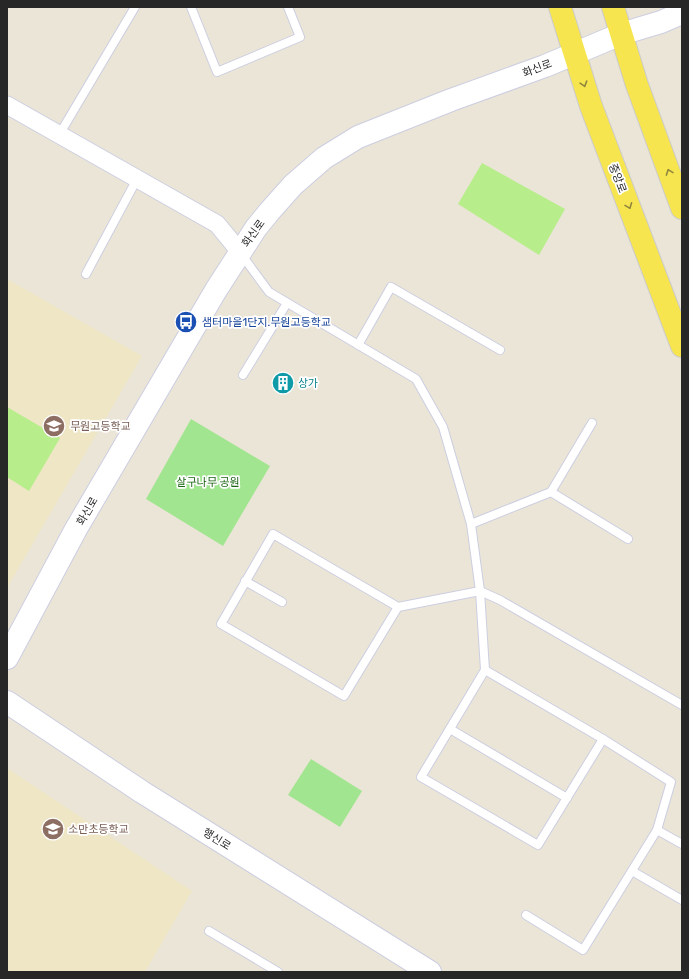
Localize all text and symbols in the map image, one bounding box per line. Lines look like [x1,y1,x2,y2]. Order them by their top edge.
street label: 화신로 [521,57,554,80]
one-way arrow [579,81,588,88]
street label: 중앙로 [606,162,629,195]
one-way arrow [665,168,673,175]
one-way arrow [624,203,632,210]
street label: 화신로 [239,217,268,249]
bus stop icon: 샘터마을1단지.무원고등학교 [173,309,199,335]
place label: 샘터마을1단지.무원고등학교 [202,316,331,329]
building icon: 상가 [270,370,296,396]
place label: 상가 [298,377,318,390]
school or university icon: 무원고등학교 [41,413,67,439]
place label: 무원고등학교 [70,420,131,433]
park label: 살구나무 공원 [176,476,240,489]
street label: 화신로 [74,495,101,528]
school or university icon: 소만초등학교 [40,816,66,842]
place label: 소만초등학교 [68,823,129,836]
street label: 행신로 [200,826,233,853]

